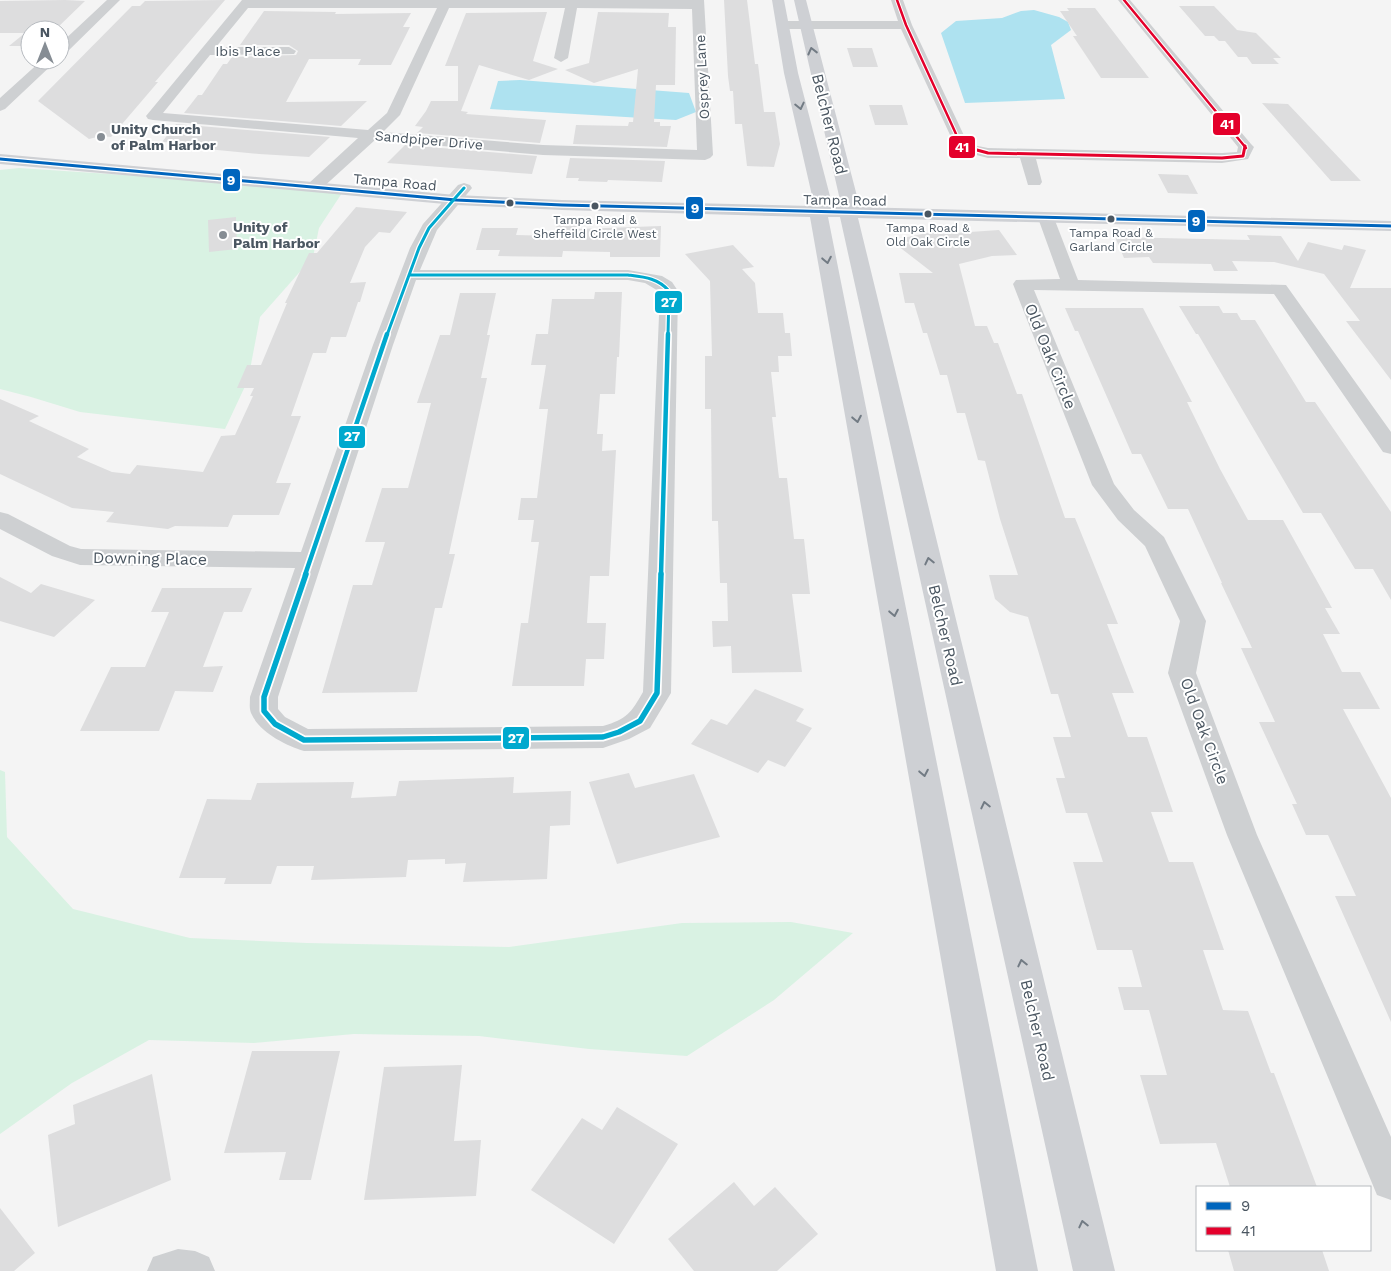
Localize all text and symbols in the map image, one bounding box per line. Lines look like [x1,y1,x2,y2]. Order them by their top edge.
north arrow [20,20,70,70]
text: N [40,24,50,40]
street label: Osprey Lane [692,34,712,120]
street label: Ibis Place [215,43,281,59]
one-way arrow [807,46,818,55]
street label: Belcher Road [808,72,851,177]
one-way arrow [794,102,805,111]
line badge: 41 [1212,112,1241,136]
text: 41 [1220,116,1234,132]
place label: Unity Church of Palm Harbor [111,121,216,153]
street label: Sandpiper Drive [374,127,484,153]
marker: Unity Church of Palm Harbor [95,131,107,143]
line badge: 41 [948,135,976,159]
text: 41 [955,139,969,155]
line badge: 9 [222,168,241,192]
street label: Tampa Road [353,170,437,194]
text: 9 [227,172,235,188]
street label: Tampa Road [803,191,887,209]
line badge: 9 [685,196,704,220]
unlabelled marker [505,198,515,208]
text: 9 [691,200,699,216]
marker: Tampa Road & Sheffeild Circle West [590,201,600,211]
marker: Tampa Road & Old Oak Circle [923,209,933,219]
line badge: 9 [1187,209,1206,233]
place label: Tampa Road & Sheffeild Circle West [533,213,657,241]
text: 9 [1192,213,1200,229]
marker: Tampa Road & Garland Circle [1106,214,1116,224]
place label: Unity of Palm Harbor [233,219,320,251]
place label: Tampa Road & Old Oak Circle [886,221,970,249]
place label: Tampa Road & Garland Circle [1069,226,1153,254]
marker: Unity of Palm Harbor [217,229,229,241]
one-way arrow [822,255,832,264]
line badge: 27 [654,290,683,314]
text: 27 [661,294,678,310]
street label: Old Oak Circle [1021,301,1080,412]
one-way arrow [852,415,862,424]
line badge: 27 [338,425,366,449]
text: 27 [344,428,361,444]
street label: Downing Place [93,548,207,569]
one-way arrow [924,557,935,566]
street label: Belcher Road [925,583,966,688]
one-way arrow [888,609,898,618]
street label: Old Oak Circle [1176,675,1233,787]
line badge: 27 [502,726,530,750]
text: 27 [508,730,525,746]
one-way arrow [918,769,928,777]
one-way arrow [980,800,991,809]
one-way arrow [1017,958,1028,967]
street label: Belcher Road [1017,978,1058,1083]
legend [1196,1186,1371,1251]
text: 9 [1241,1197,1250,1215]
one-way arrow [1078,1219,1089,1228]
text: 41 [1241,1222,1256,1240]

